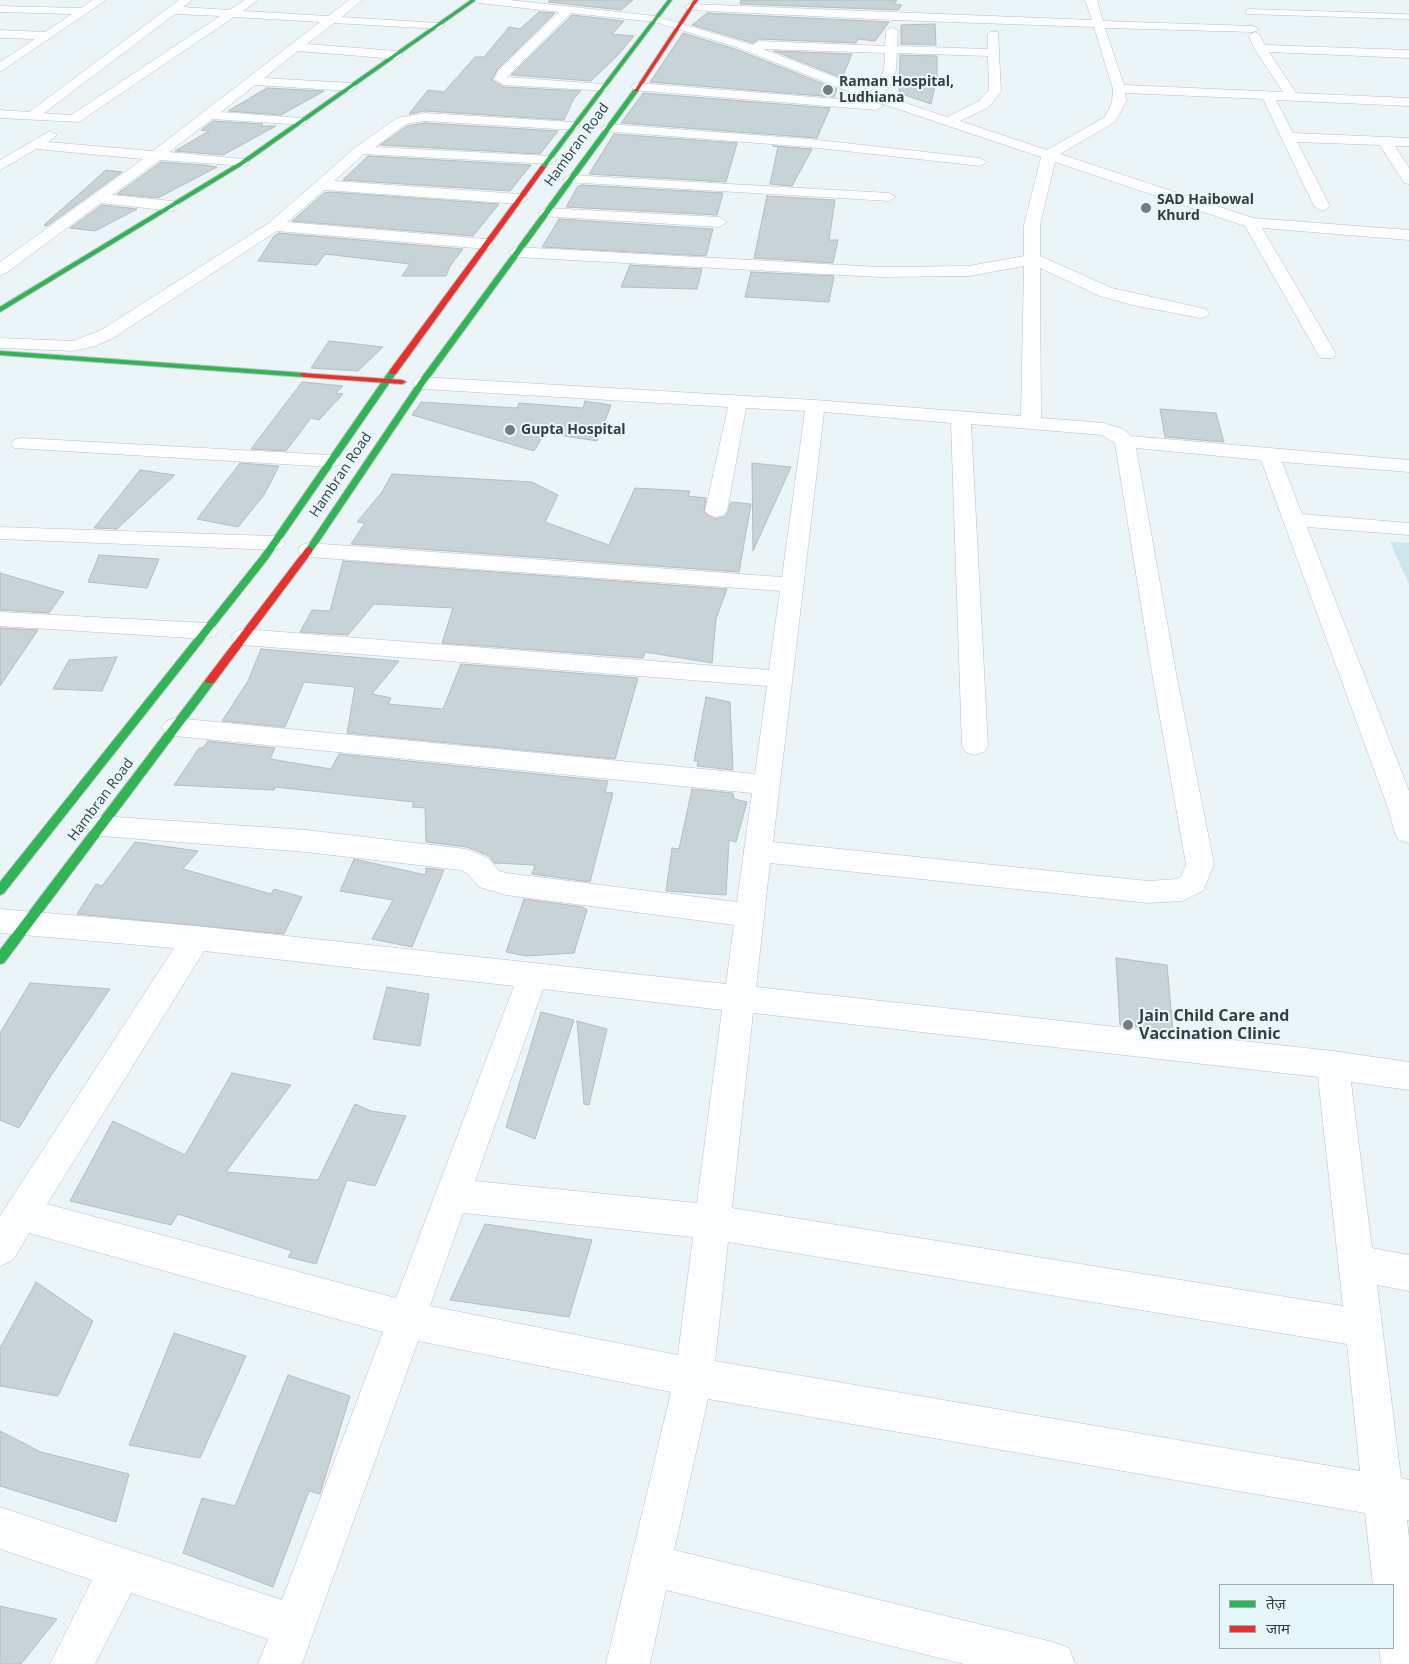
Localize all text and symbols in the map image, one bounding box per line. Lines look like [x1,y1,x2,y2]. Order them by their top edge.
place label: Raman Hospital, Ludhiana [839,74,954,106]
marker: Raman Hospital, Ludhiana [821,83,835,97]
street label: Hambran Road [541,100,613,190]
place label: SAD Haibowal Khurd [1157,192,1254,224]
marker: SAD Haibowal Khurd [1139,201,1153,215]
place label: Gupta Hospital [521,422,626,438]
marker: Gupta Hospital [503,423,517,437]
street label: Hambran Road [306,429,376,521]
street label: Hambran Road [65,756,137,844]
place label: Jain Child Care and Vaccination Clinic [1139,1006,1289,1044]
marker: Jain Child Care and Vaccination Clinic [1121,1018,1135,1032]
legend [1219,1584,1394,1649]
text: तेज़ [1266,1593,1286,1613]
text: जाम [1266,1618,1290,1638]

